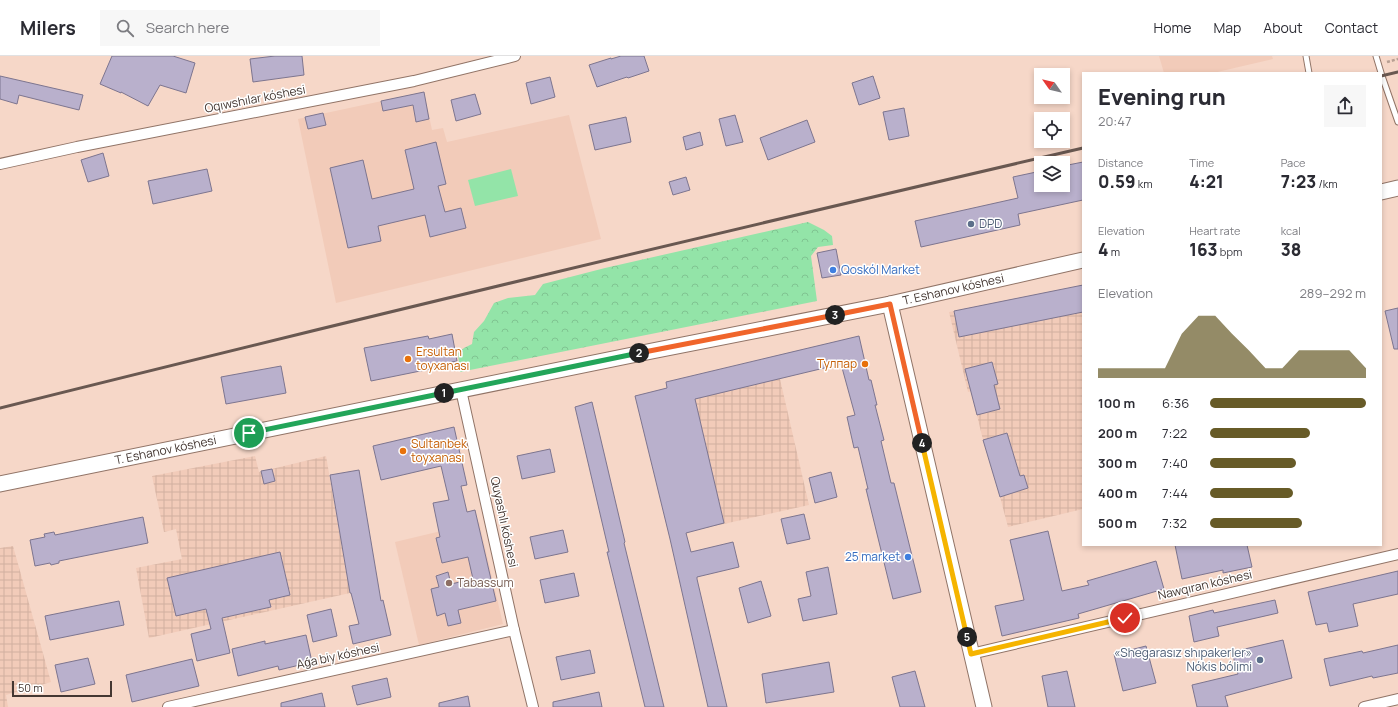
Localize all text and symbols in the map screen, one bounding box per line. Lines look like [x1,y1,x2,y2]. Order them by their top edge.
search box [100,10,380,46]
text: Milers [20,15,76,41]
icon: search [114,17,136,39]
text: Search here [146,17,229,38]
text: Home [1154,18,1191,37]
text: Map [1213,18,1241,37]
text: About [1263,18,1303,37]
text: Contact [1325,18,1378,37]
north arrow [1034,68,1070,104]
map controls [1034,68,1070,192]
street label: Oqıwshılar kóshesi [203,80,307,117]
text: Evening run [1098,82,1226,112]
button: share [1324,85,1366,127]
button: locate [1034,112,1070,148]
text: 20:47 [1098,112,1131,130]
text: Distance [1098,155,1143,170]
text: Time [1189,155,1214,170]
text: Pace [1281,155,1306,170]
button: layers [1034,156,1070,192]
text: 0.59 [1098,170,1136,193]
text: 4:21 [1189,170,1224,193]
text: 7:23 [1281,170,1316,193]
text: km [1136,176,1152,191]
text: /km [1316,176,1338,191]
place label: DPD [979,215,1002,232]
marker: DPD [966,219,976,229]
text: Elevation [1098,223,1144,238]
text: Heart rate [1189,223,1240,238]
text: kcal [1281,223,1301,238]
text: 4 [1098,238,1108,261]
text: 163 [1189,238,1218,261]
text: 38 [1281,238,1301,261]
text: m [1108,244,1120,259]
text: bpm [1218,244,1242,259]
place label: Qoskól Market [841,261,920,278]
marker: Qoskól Market [828,265,838,275]
street label: T. Eshanov kóshesi [901,269,1006,309]
text: Elevation [1098,284,1153,302]
text: 289–292 m [1299,284,1366,302]
pin: 3 [825,305,845,325]
text: 3 [832,307,838,322]
place label: Ersultan toyxanası [416,343,469,374]
pin: 2 [629,343,649,363]
text: 2 [636,345,642,360]
marker: Ersultan toyxanası [403,354,413,364]
place label: Тулпар [817,355,857,372]
marker: Тулпар [860,359,870,369]
pin: 1 [434,383,454,403]
text: 1 [442,385,446,400]
text: 100 m [1098,394,1135,412]
text: 6:36 [1162,394,1189,412]
pin [232,416,266,450]
icon: arrive [238,422,260,444]
text: 200 m [1098,424,1137,442]
text: 7:22 [1162,424,1187,442]
street label: T. Eshanov kóshesi [113,431,218,468]
pin: 4 [912,433,932,453]
place label: Sultanbek toyxanası [411,435,468,466]
text: 4 [919,435,925,450]
marker: Sultanbek toyxanası [398,446,408,456]
text: 300 m [1098,454,1137,472]
text: 7:40 [1162,454,1188,472]
street label: Quyashlı kóshesi [487,475,522,569]
text: 400 m [1098,484,1137,502]
text: 7:44 [1162,484,1188,502]
text: 500 m [1098,514,1137,532]
text: 7:32 [1162,514,1187,532]
place label: 25 market [845,548,900,565]
marker: 25 market [903,552,913,562]
street label: Nawqıran kóshesi [1156,565,1254,604]
place label: Tabassum [457,574,514,591]
marker: Tabassum [444,578,454,588]
pin [1108,601,1142,635]
icon: check [1114,607,1136,629]
pin: 5 [957,627,977,647]
text: 5 [964,629,970,644]
street label: Aǵa biy kóshesi [295,638,381,673]
place label: «Shegarasız shıpakerler» Nókis bólimi [1114,644,1252,675]
marker: «Shegarasız shıpakerler» Nókis bólimi [1255,655,1265,665]
scale bar [12,679,112,698]
text: 50 m [18,680,43,695]

